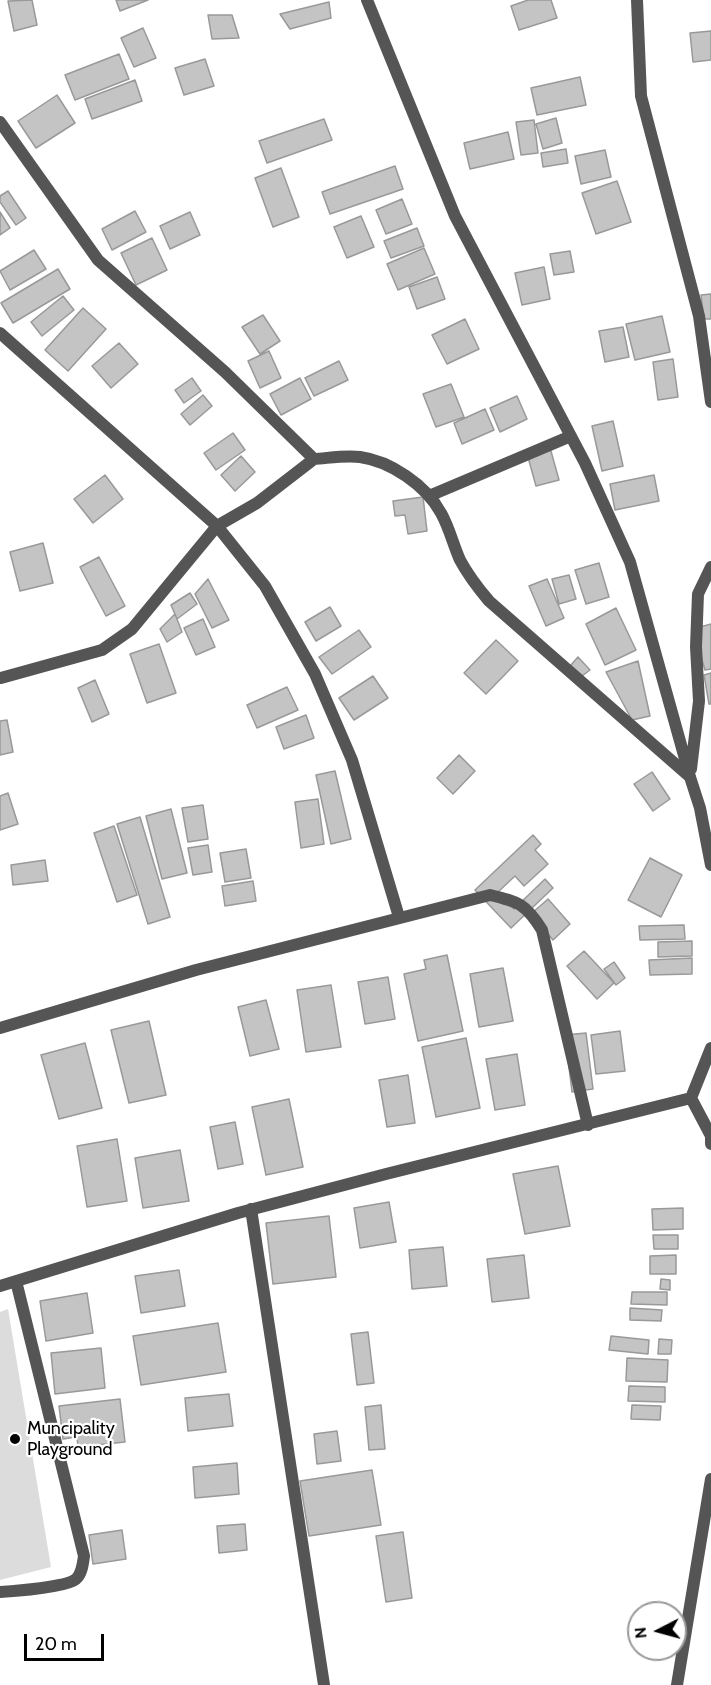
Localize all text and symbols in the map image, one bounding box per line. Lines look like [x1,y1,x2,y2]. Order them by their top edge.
place label: Muncipality Playground [27,1418,115,1460]
marker: Muncipality Playground [8,1432,22,1446]
north arrow [627,1601,687,1661]
scale bar [27,1622,106,1660]
text: N [631,1626,651,1639]
text: 20 m [35,1633,77,1655]

